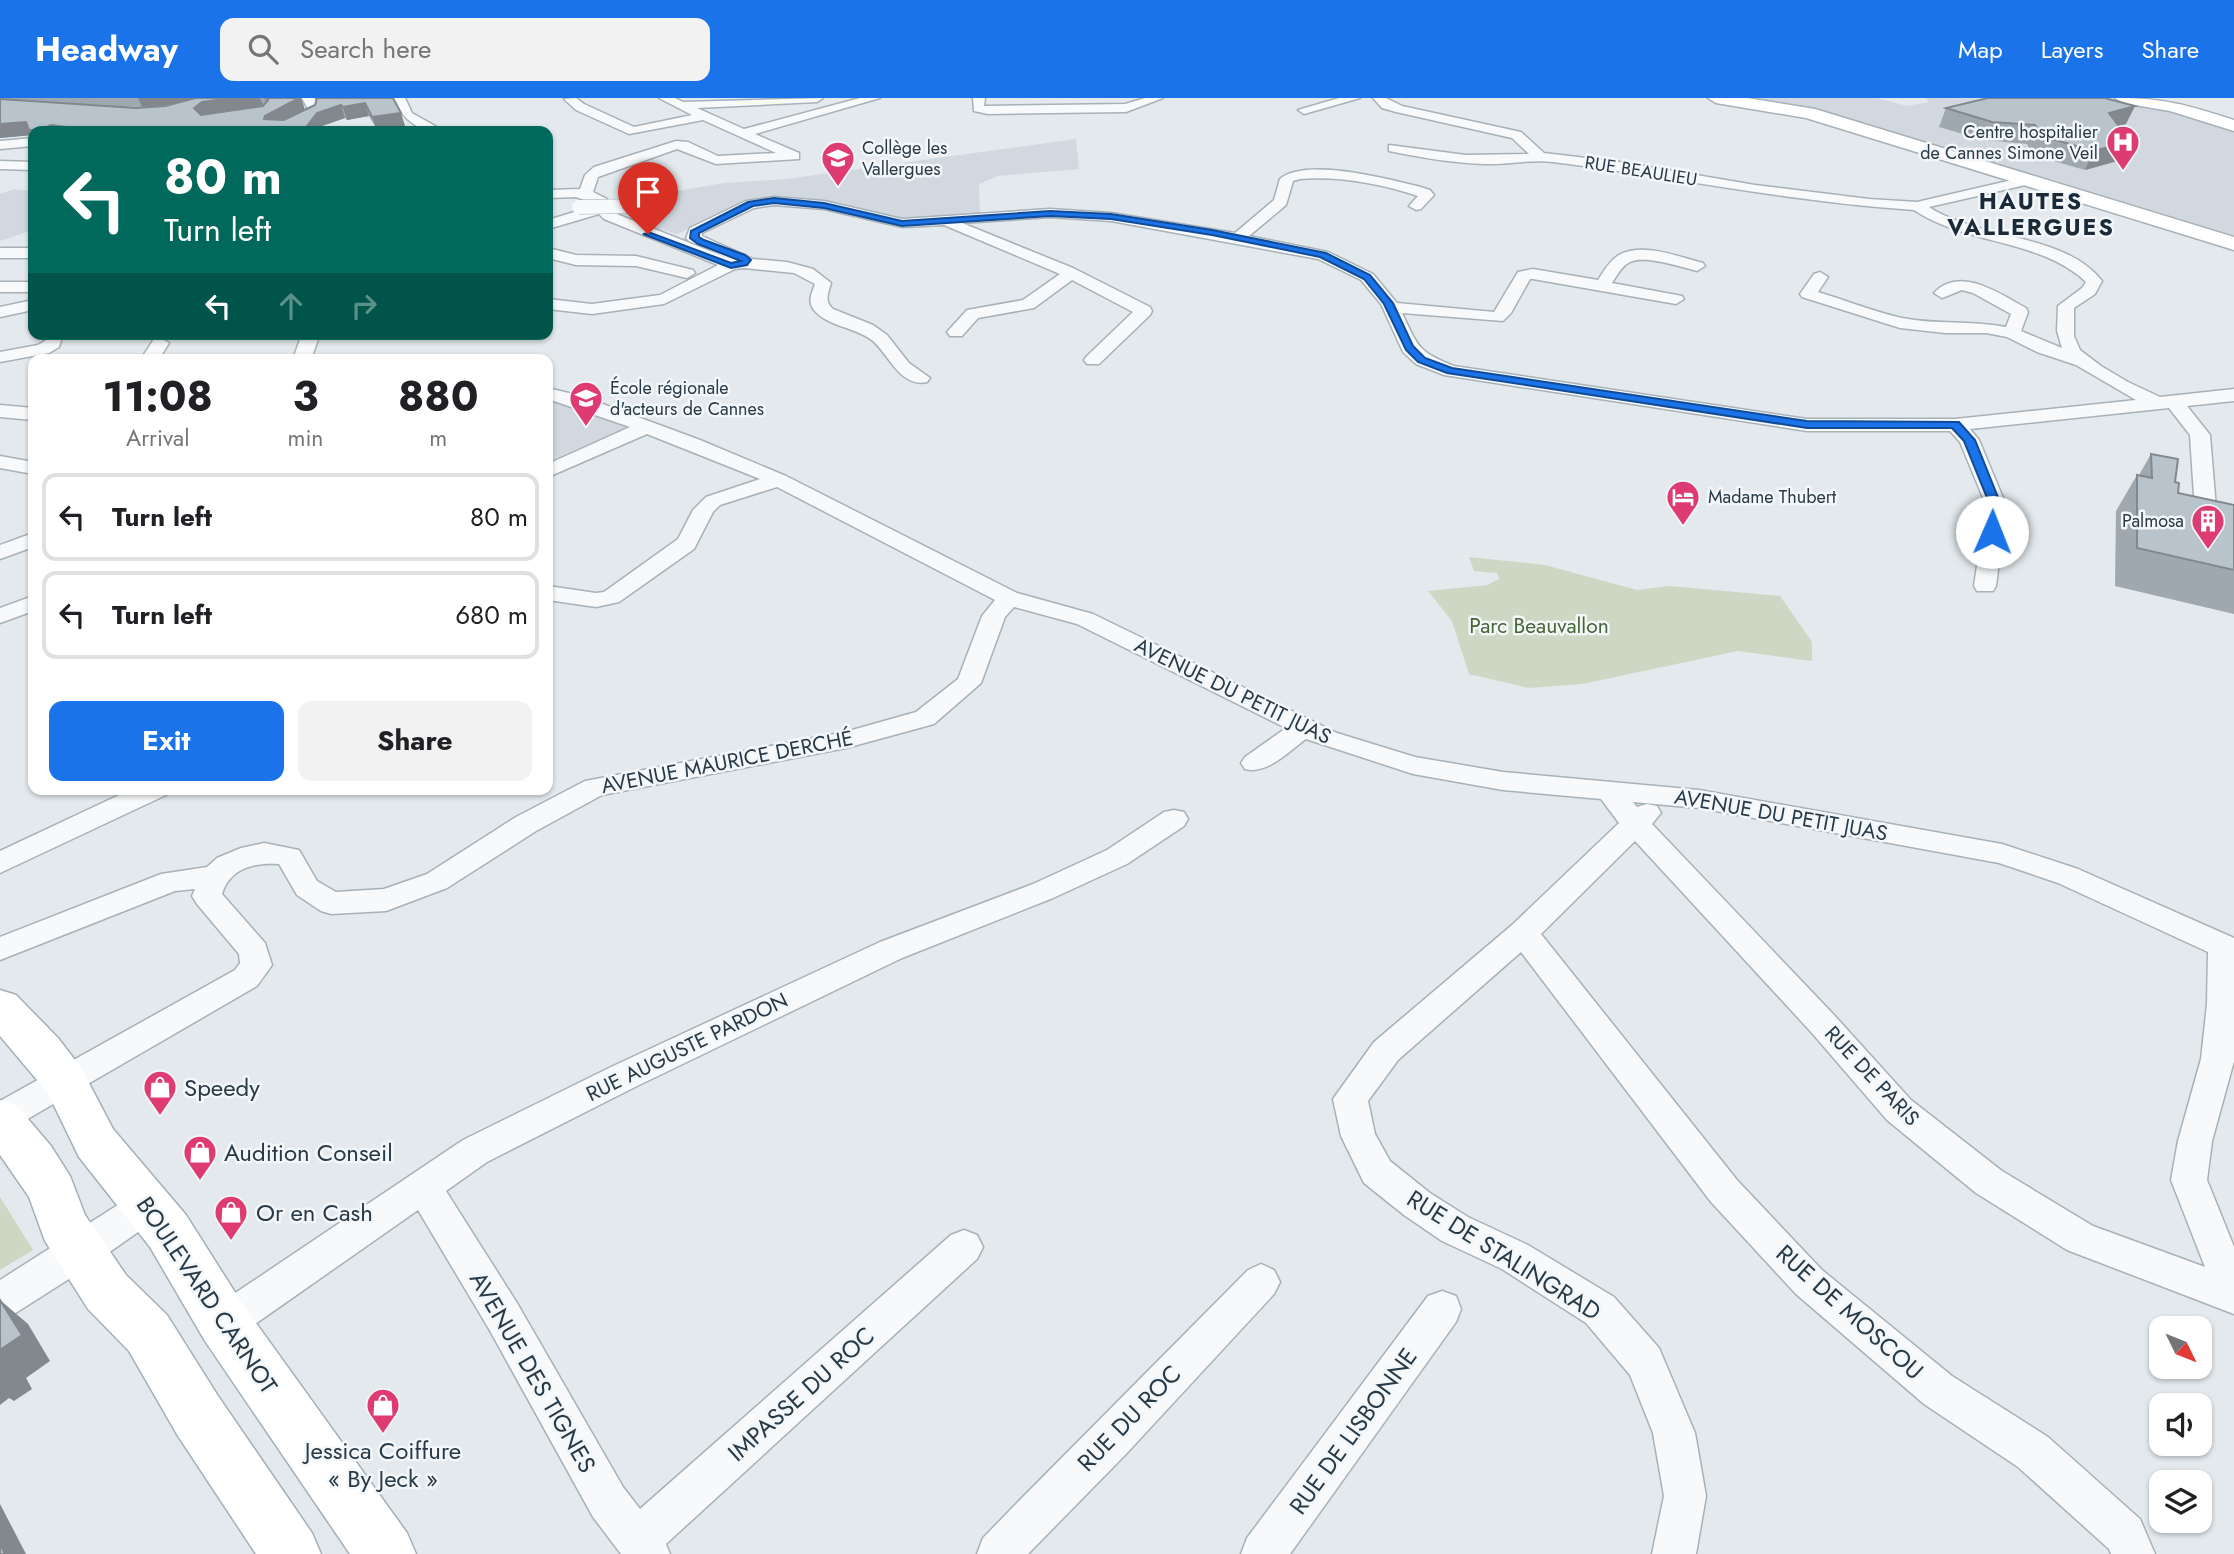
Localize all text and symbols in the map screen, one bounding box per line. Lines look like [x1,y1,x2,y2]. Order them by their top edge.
search box [220,18,710,81]
text: Headway [35,26,178,73]
icon: search [244,30,282,68]
text: Search here [300,30,431,68]
text: Map [1958,32,2003,67]
text: Layers [2041,32,2103,67]
text: Share [2141,32,2199,67]
place label: Centre hospitalier de Cannes Simone Veil [1920,119,2099,166]
hospital icon: Centre hospitalier de Cannes Simone Veil [2104,123,2142,172]
place label: Collège les Vallergues [862,135,947,182]
school or university icon: Collège les Vallergues [819,139,857,188]
text: 80 m [164,142,282,212]
street label: RUE BEAULIEU [1583,149,1699,193]
icon: left [49,154,140,245]
pin [618,162,678,234]
icon: arrive [629,173,667,211]
district label: HAUTES VALLERGUES [1946,184,2115,244]
text: Turn left [164,207,271,253]
icon: left [199,287,237,325]
icon: ahead [272,287,310,325]
icon: right [345,287,383,325]
text: 11:08 [103,366,213,427]
text: 3 [292,366,319,427]
text: 880 [398,366,478,427]
place label: École régionale d'acteurs de Cannes [610,375,764,422]
school or university icon: École régionale d'acteurs de Cannes [567,379,605,428]
text: Arrival [126,421,189,455]
text: min [287,421,323,455]
text: m [429,421,447,455]
hotel icon: Madame Thubert [1664,478,1702,527]
place label: Madame Thubert [1708,484,1837,510]
position arrow [1955,495,2029,569]
icon: left [53,498,91,536]
text: Turn left [112,498,212,536]
text: 80 m [470,498,528,536]
building icon: Palmosa [2189,502,2227,551]
place label: Palmosa [2122,508,2184,534]
icon: left [53,596,91,634]
text: Turn left [112,596,212,634]
text: 680 m [455,596,528,634]
park label: Parc Beauvallon [1469,611,1609,641]
street label: AVENUE DU PETIT JUAS [1129,630,1337,752]
button: Exit [49,701,284,781]
button: Share [298,701,532,781]
street label: AVENUE MAURICE DERCHÉ [598,723,856,801]
street label: AVENUE DU PETIT JUAS [1672,781,1890,849]
street label: RUE AUGUSTE PARDON [581,985,793,1109]
street label: RUE DE PARIS [1818,1019,1926,1133]
shop icon: Speedy [141,1068,179,1117]
place label: Speedy [184,1070,260,1105]
shop icon: Audition Conseil [181,1133,219,1182]
place label: Audition Conseil [224,1135,393,1170]
street label: RUE DE STALINGRAD [1400,1181,1608,1329]
street label: BOULEVARD CARNOT [128,1189,286,1401]
shop icon: Or en Cash [212,1193,250,1242]
place label: Or en Cash [256,1195,373,1230]
street label: RUE DE MOSCOU [1769,1236,1931,1388]
street label: AVENUE DES TIGNES [461,1265,605,1479]
north arrow [2149,1316,2212,1379]
map controls [2149,1316,2212,1533]
street label: IMPASSE DU ROC [720,1319,882,1469]
street label: RUE DE LISBONNE [1281,1341,1425,1521]
street label: RUE DU ROC [1069,1357,1189,1479]
shop icon: Jessica Coiffure « By Jeck » [364,1386,402,1435]
button: sound [2149,1393,2212,1456]
place label: Jessica Coiffure « By Jeck » [302,1433,461,1496]
button: layers [2149,1470,2212,1533]

